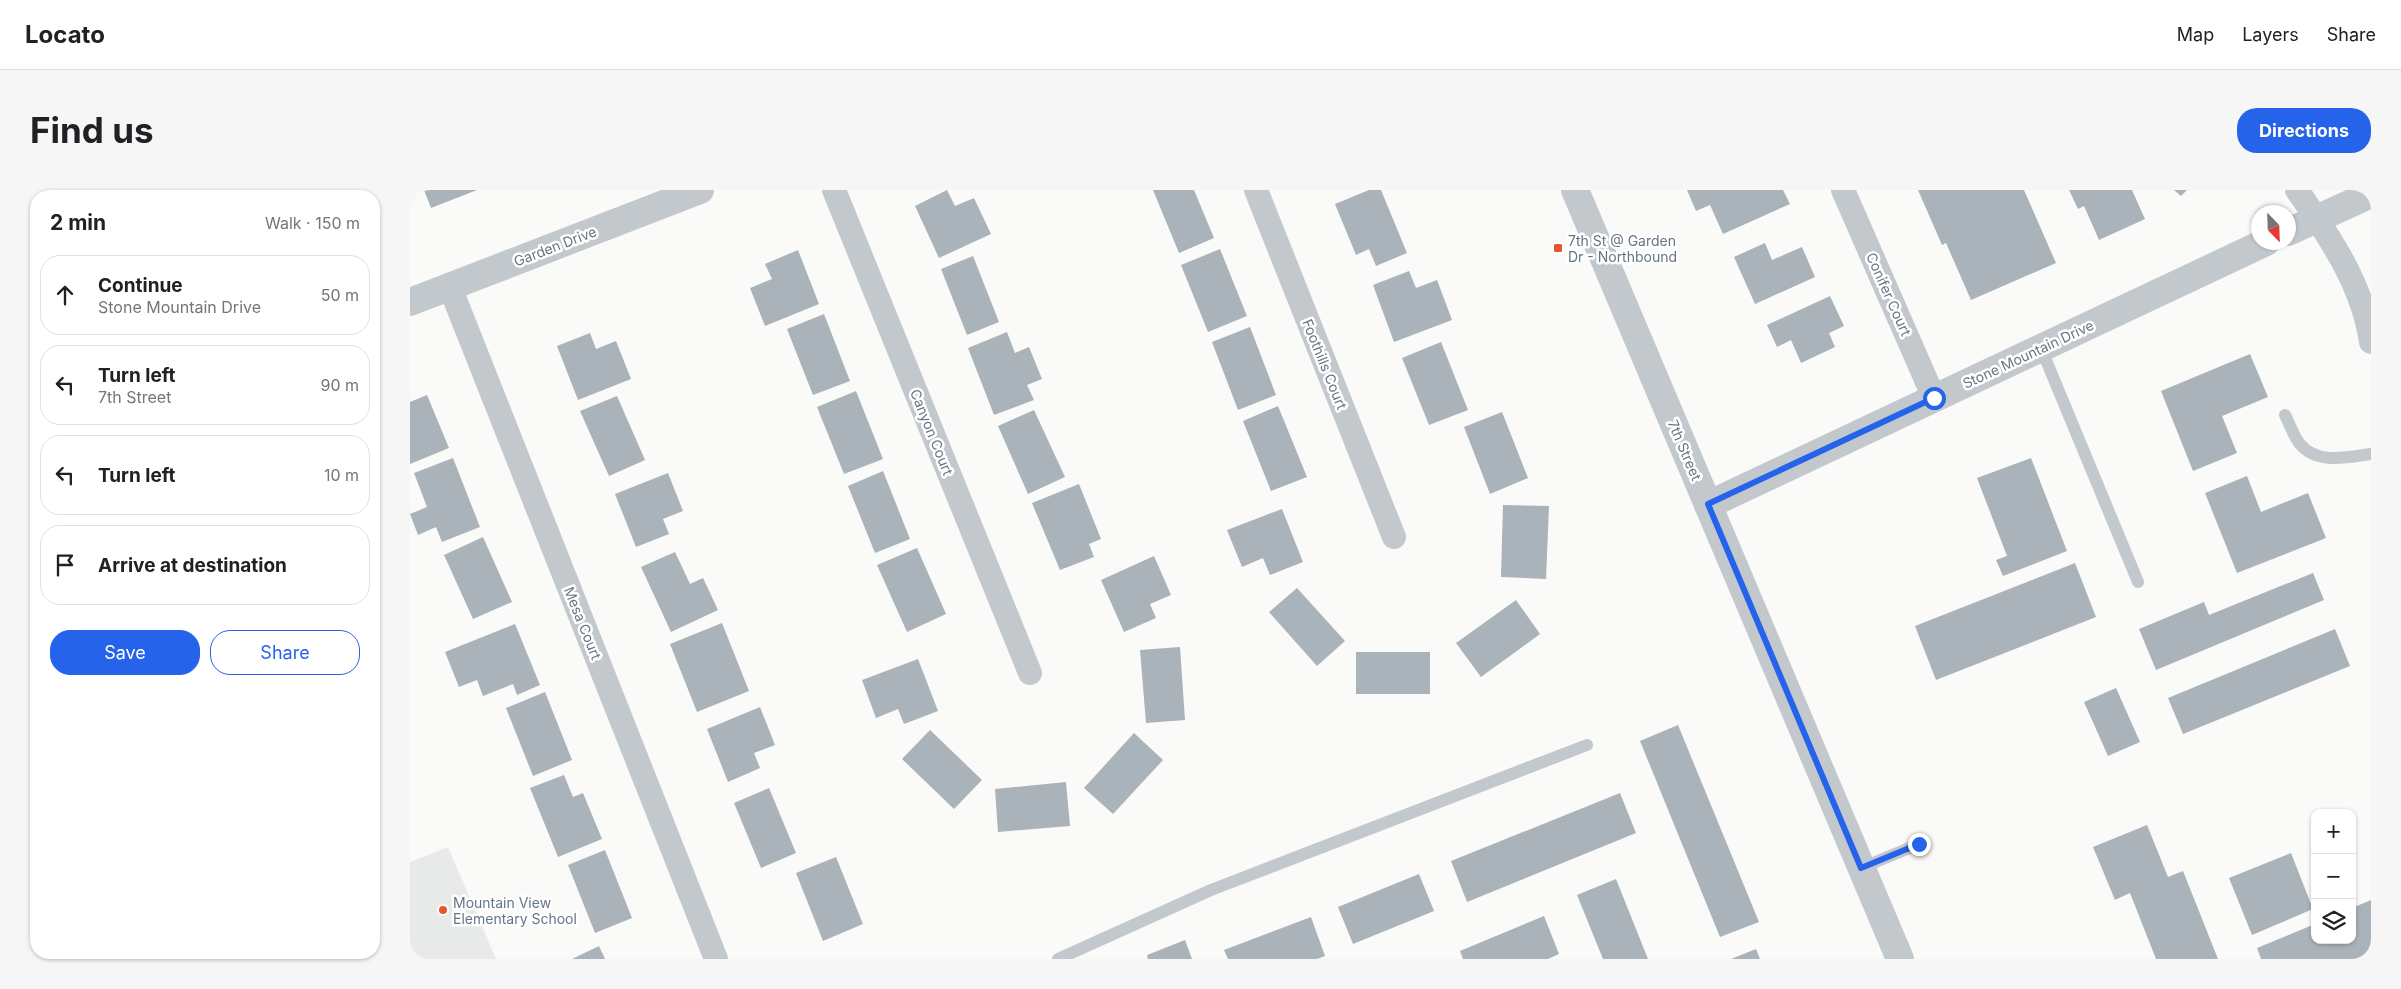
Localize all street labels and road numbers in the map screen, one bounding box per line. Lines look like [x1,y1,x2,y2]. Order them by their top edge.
street label: Garden Drive [511,222,599,270]
street label: Conifer Court [1863,250,1915,339]
street label: Foothills Court [1299,316,1351,412]
street label: Stone Mountain Drive [1960,316,2096,392]
street label: Canyon Court [907,386,957,478]
street label: 7th Street [1665,417,1706,483]
street label: Mesa Court [561,584,605,662]

